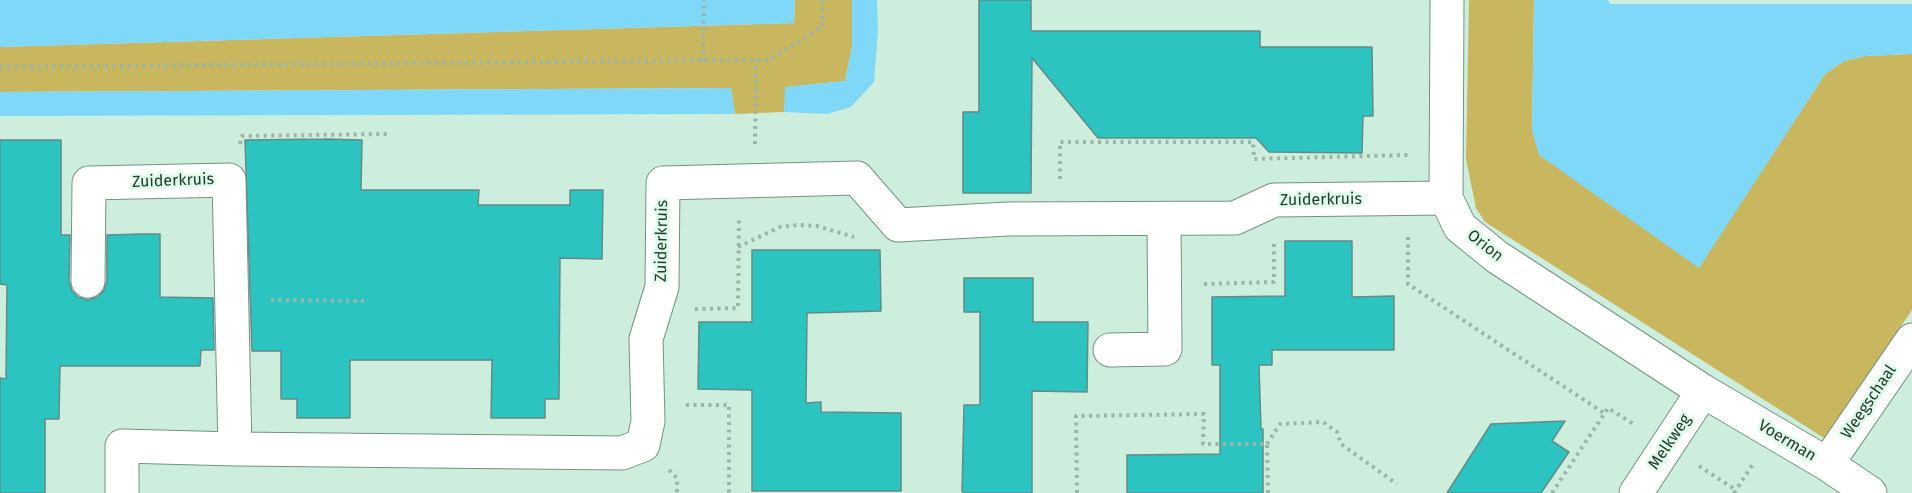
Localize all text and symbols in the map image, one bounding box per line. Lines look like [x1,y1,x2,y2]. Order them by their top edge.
street label: Zuiderkruis [132,170,214,192]
street label: Zuiderkruis [1280,190,1362,210]
street label: Zuiderkruis [652,200,672,282]
street label: Orion [1463,226,1507,266]
street label: Weegschaal [1837,361,1901,443]
street label: Melkweg [1645,411,1695,473]
street label: Voerman [1754,416,1820,466]

